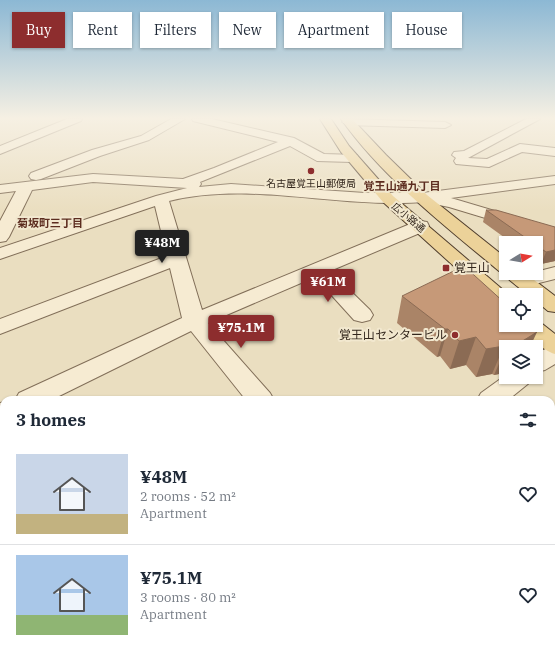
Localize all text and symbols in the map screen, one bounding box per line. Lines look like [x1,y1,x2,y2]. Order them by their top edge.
chip: Buy [12,12,65,48]
chip: Rent [73,12,132,48]
chip: Filters [140,12,211,48]
chip: New [219,12,276,48]
chip: Apartment [284,12,384,48]
chip: House [392,12,462,48]
marker: 名古屋覚王山郵便局 [306,166,316,176]
place label: 名古屋覚王山郵便局 [266,177,356,190]
district label: 覚王山通九丁目 [364,179,441,193]
street label: 広小路通 [389,200,428,235]
district label: 菊坂町三丁目 [17,216,83,230]
pin: ¥48M [138,230,186,264]
text: ¥48M [144,234,180,251]
north arrow [499,236,543,280]
map controls [499,236,543,384]
place label: 覚王山 [454,260,490,275]
marker: 覚王山 [441,263,451,273]
pin: ¥61M [304,269,352,303]
text: ¥61M [310,273,346,290]
button: locate [499,288,543,332]
pin: ¥75.1M [208,315,274,349]
text: ¥75.1M [217,319,265,336]
place label: 覚王山センタービル [339,327,447,342]
marker: 覚王山センタービル [450,330,460,340]
button: layers [499,340,543,384]
text: 3 homes [16,409,86,431]
icon: filters [517,409,539,431]
text: ¥48M [140,466,187,488]
icon: home [48,470,96,518]
icon: heart [517,483,539,505]
text: 2 rooms · 52 m² [140,488,236,505]
text: Apartment [140,505,207,522]
text: ¥75.1M [140,567,202,589]
icon: home [48,571,96,619]
icon: heart [517,584,539,606]
text: 3 rooms · 80 m² [140,589,236,606]
text: Apartment [140,606,207,623]

